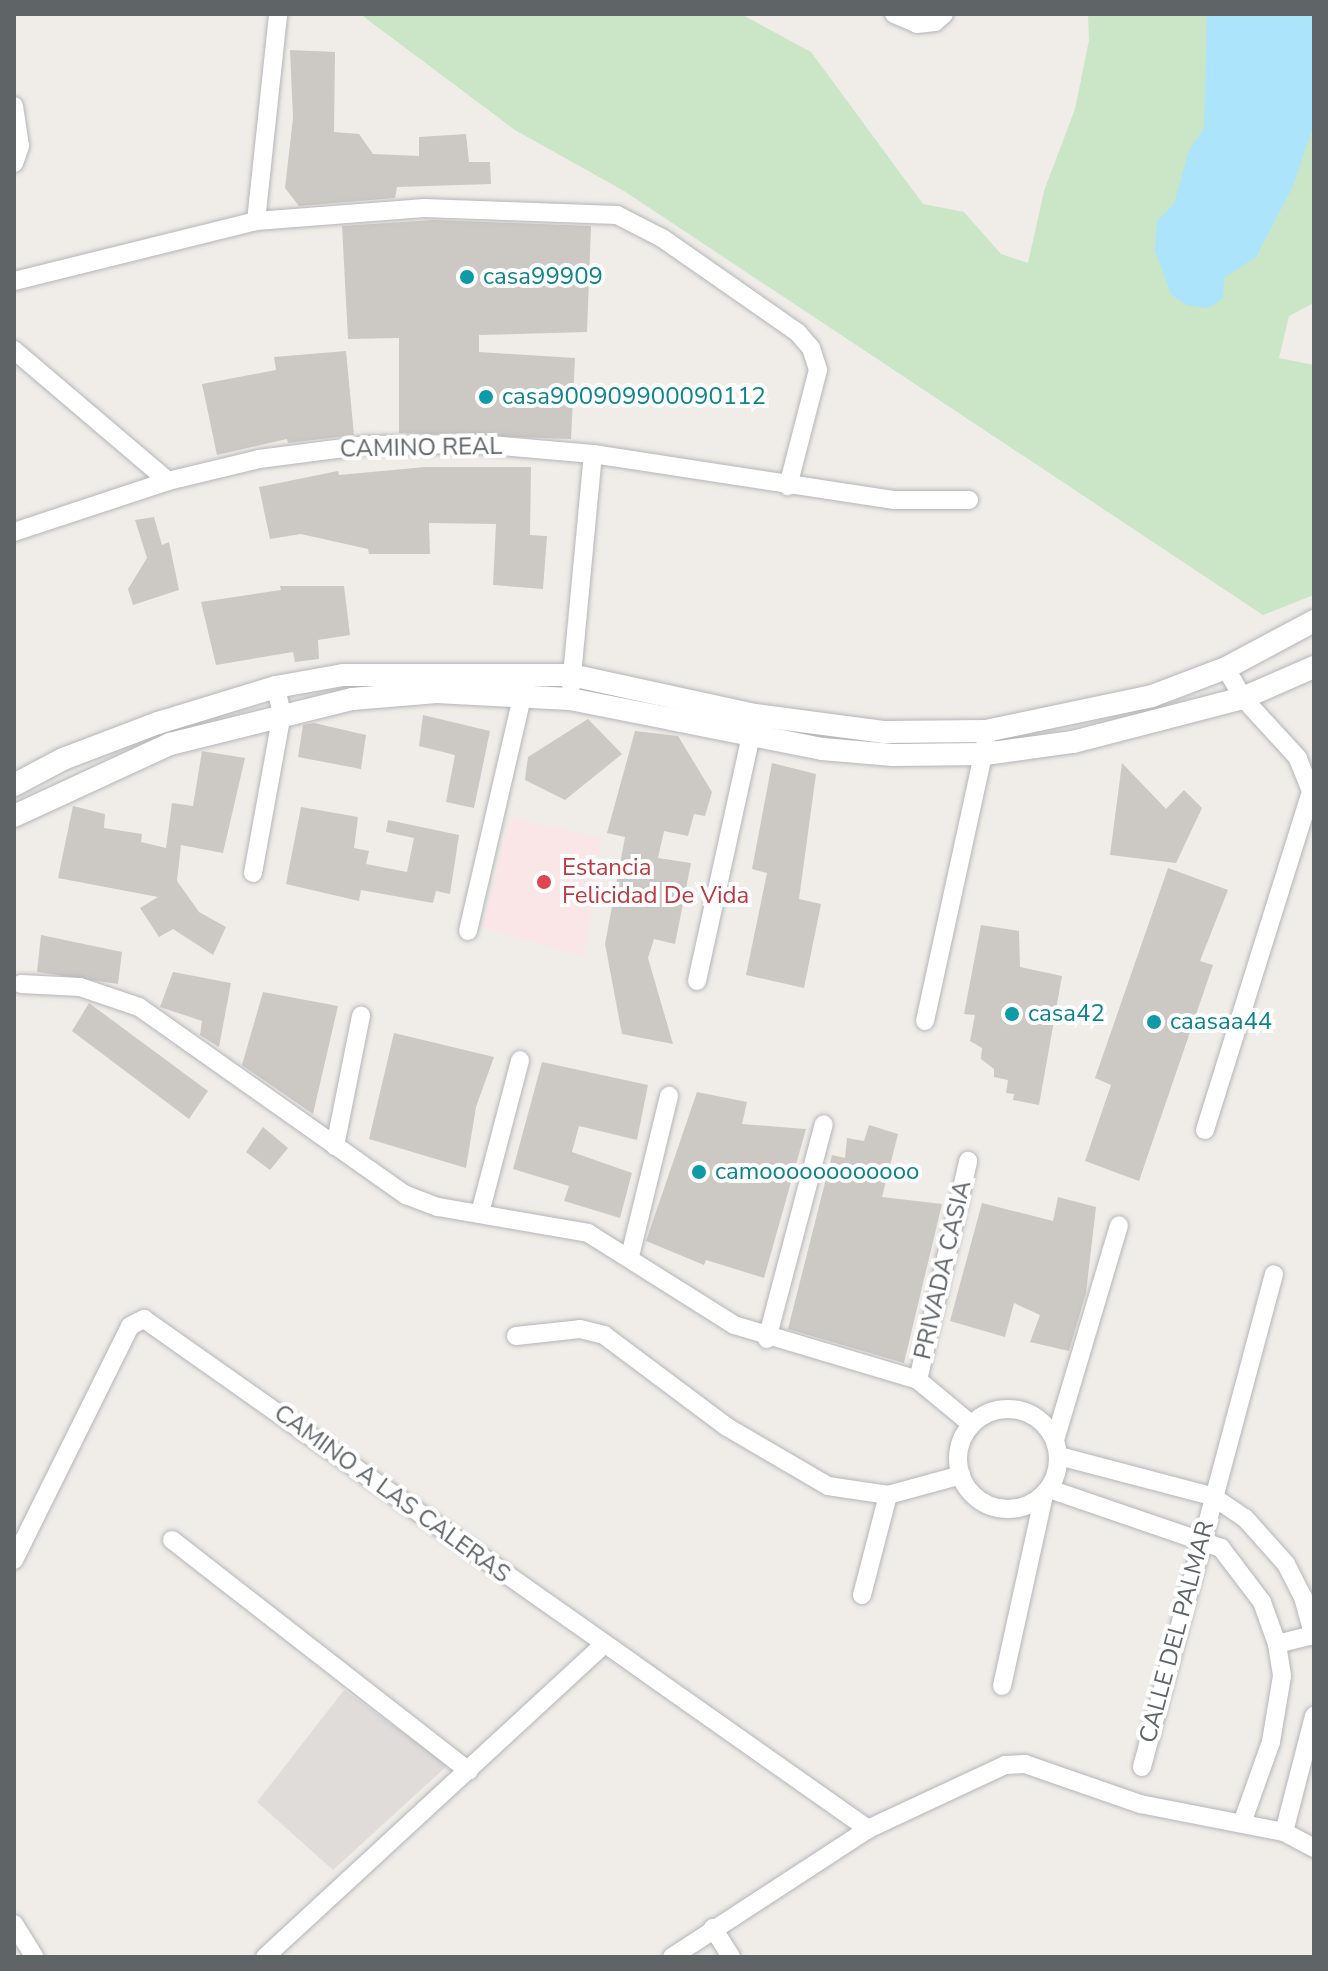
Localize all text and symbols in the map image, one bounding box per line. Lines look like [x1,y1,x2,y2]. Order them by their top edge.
place label: casa99909 [483,263,603,291]
marker: casa99909 [458,268,476,286]
place label: casa900909900090112 [502,383,766,411]
marker: casa900909900090112 [477,388,495,406]
street label: CAMINO REAL [340,432,502,464]
place label: Estancia Felicidad De Vida [562,854,749,910]
marker: Estancia Felicidad De Vida [533,871,555,893]
place label: casa42 [1028,1000,1105,1028]
marker: casa42 [1003,1005,1021,1023]
place label: caasaa44 [1170,1008,1272,1036]
marker: caasaa44 [1145,1013,1163,1031]
place label: camoooooooooooo [715,1158,919,1186]
marker: camoooooooooooo [690,1163,708,1181]
street label: PRIVADA CASIA [908,1178,978,1362]
street label: CAMINO A LAS CALERAS [268,1399,516,1589]
street label: CALLE DEL PALMAR [1134,1518,1220,1746]

